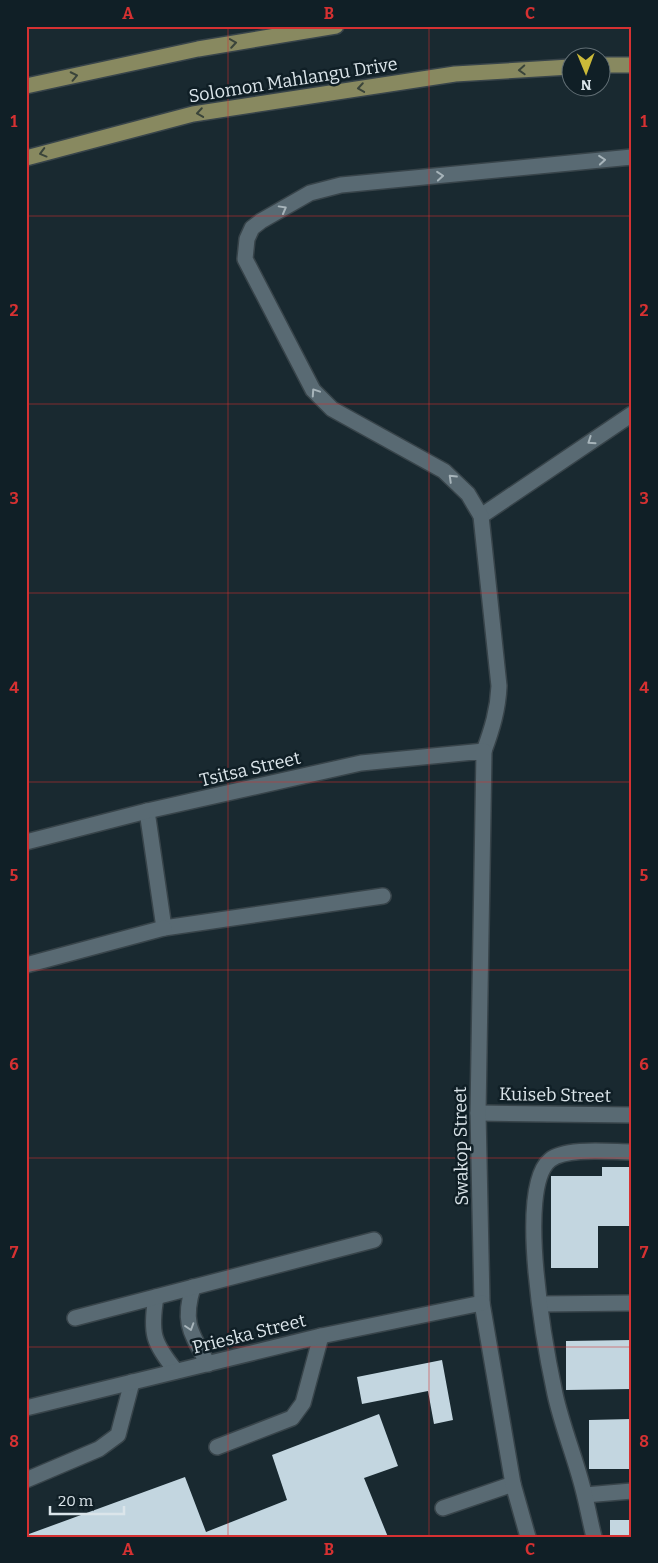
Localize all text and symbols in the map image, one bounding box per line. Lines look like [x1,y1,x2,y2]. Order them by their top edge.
text: A [122,4,134,23]
text: B [324,4,334,23]
text: C [525,4,535,23]
one-way arrow [229,39,238,49]
north arrow [560,48,610,98]
street label: Solomon Mahlangu Drive [187,53,399,107]
one-way arrow [518,64,526,75]
one-way arrow [69,71,78,81]
text: N [580,76,592,93]
one-way arrow [356,82,364,93]
one-way arrow [196,107,204,117]
text: 1 [11,112,18,131]
text: 1 [641,112,648,131]
one-way arrow [39,148,47,158]
one-way arrow [598,155,606,166]
one-way arrow [436,170,444,181]
one-way arrow [278,205,287,215]
text: 2 [9,301,19,320]
text: 2 [639,301,649,320]
one-way arrow [312,388,322,397]
one-way arrow [588,435,597,445]
one-way arrow [448,475,457,484]
text: 3 [9,489,19,508]
text: 3 [639,489,649,508]
text: 4 [9,678,19,697]
text: 4 [639,678,649,697]
street label: Tsitsa Street [197,747,303,791]
text: 5 [10,866,19,885]
text: 5 [640,866,649,885]
text: 6 [9,1055,19,1074]
text: 6 [639,1055,649,1074]
street label: Kuiseb Street [499,1083,612,1107]
street label: Swakop Street [449,1086,473,1206]
text: 7 [10,1243,19,1262]
text: 7 [640,1243,649,1262]
street label: Prieska Street [190,1309,308,1359]
one-way arrow [184,1322,194,1331]
text: 8 [9,1432,19,1451]
text: 8 [639,1432,649,1451]
scale bar [50,1483,124,1515]
text: 20 m [58,1492,94,1510]
text: A [122,1540,134,1559]
text: B [324,1540,334,1559]
text: C [525,1540,535,1559]

